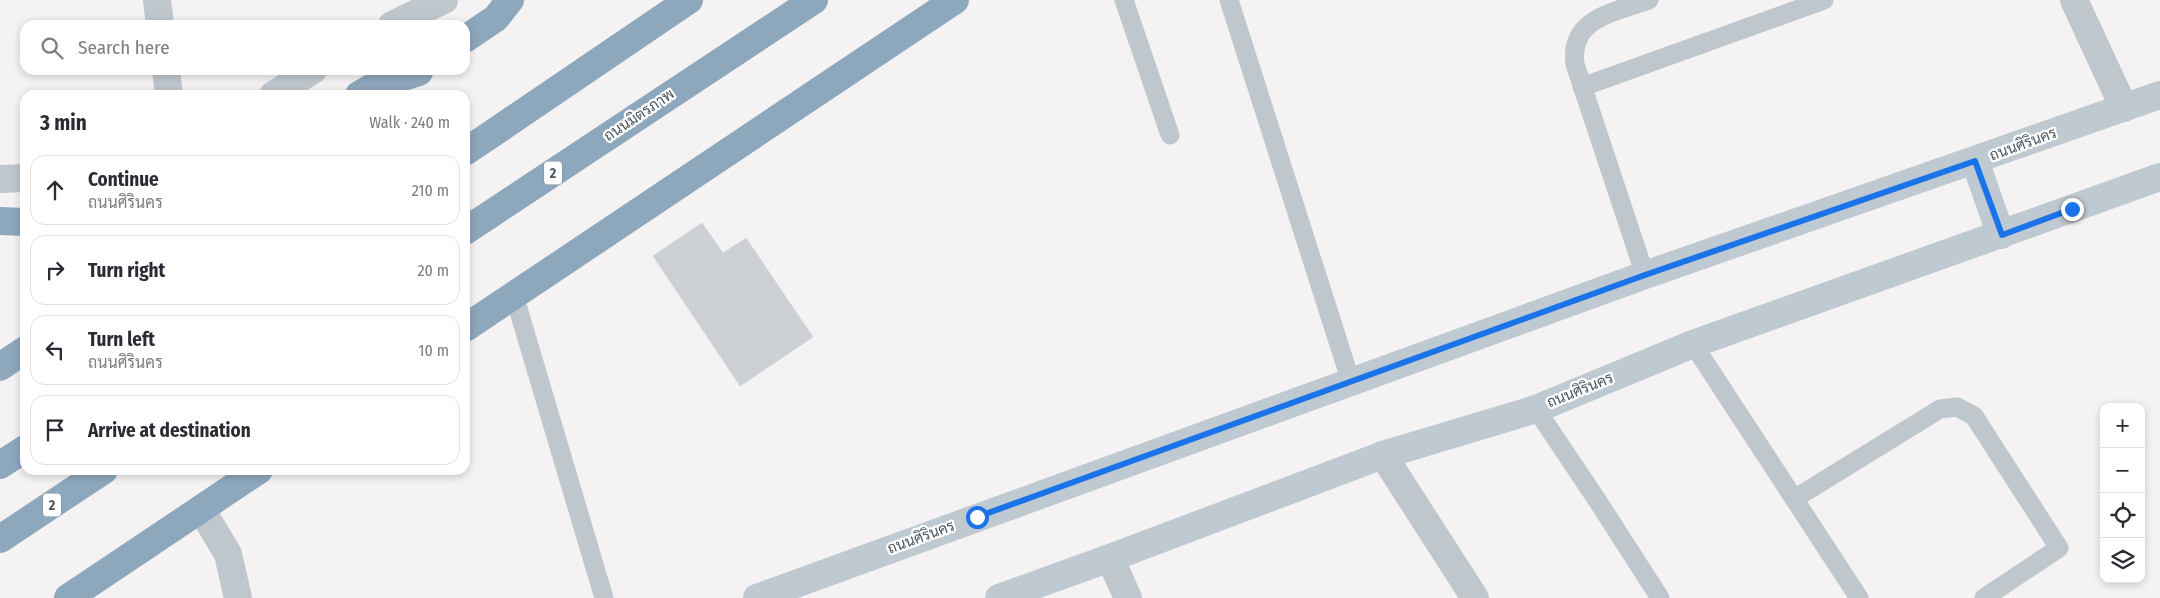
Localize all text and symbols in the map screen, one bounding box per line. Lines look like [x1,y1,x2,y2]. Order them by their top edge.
search box [20,20,470,75]
icon: search [38,34,66,62]
text: Search here [78,36,170,59]
street label: ถนนมิตรภาพ [601,85,677,145]
text: 3 min [40,110,87,136]
text: Walk · 240 m [369,113,450,132]
street label: ถนนศิรินคร [1987,124,2059,164]
road number: 2 [544,162,562,184]
text: Continue [88,168,159,191]
icon: ahead [41,176,69,204]
text: 210 m [412,181,449,200]
text: ถนนศิรินคร [88,193,163,212]
route end [2061,198,2084,221]
icon: right [41,256,69,284]
text: Turn right [88,259,165,282]
text: 20 m [418,261,449,280]
text: Turn left [88,328,155,351]
icon: left [41,336,69,364]
text: 10 m [418,341,449,360]
text: ถนนศิรินคร [88,353,163,372]
street label: ถนนศิรินคร [1544,369,1616,411]
map controls [2100,403,2145,583]
button: + [2100,403,2145,448]
icon: arrive [41,416,69,444]
text: Arrive at destination [88,419,251,442]
button: − [2100,448,2145,493]
button: locate [2100,493,2145,538]
road number: 2 [43,494,61,516]
route start [966,506,989,529]
street label: ถนนศิรินคร [885,517,957,557]
button: layers [2100,538,2145,583]

